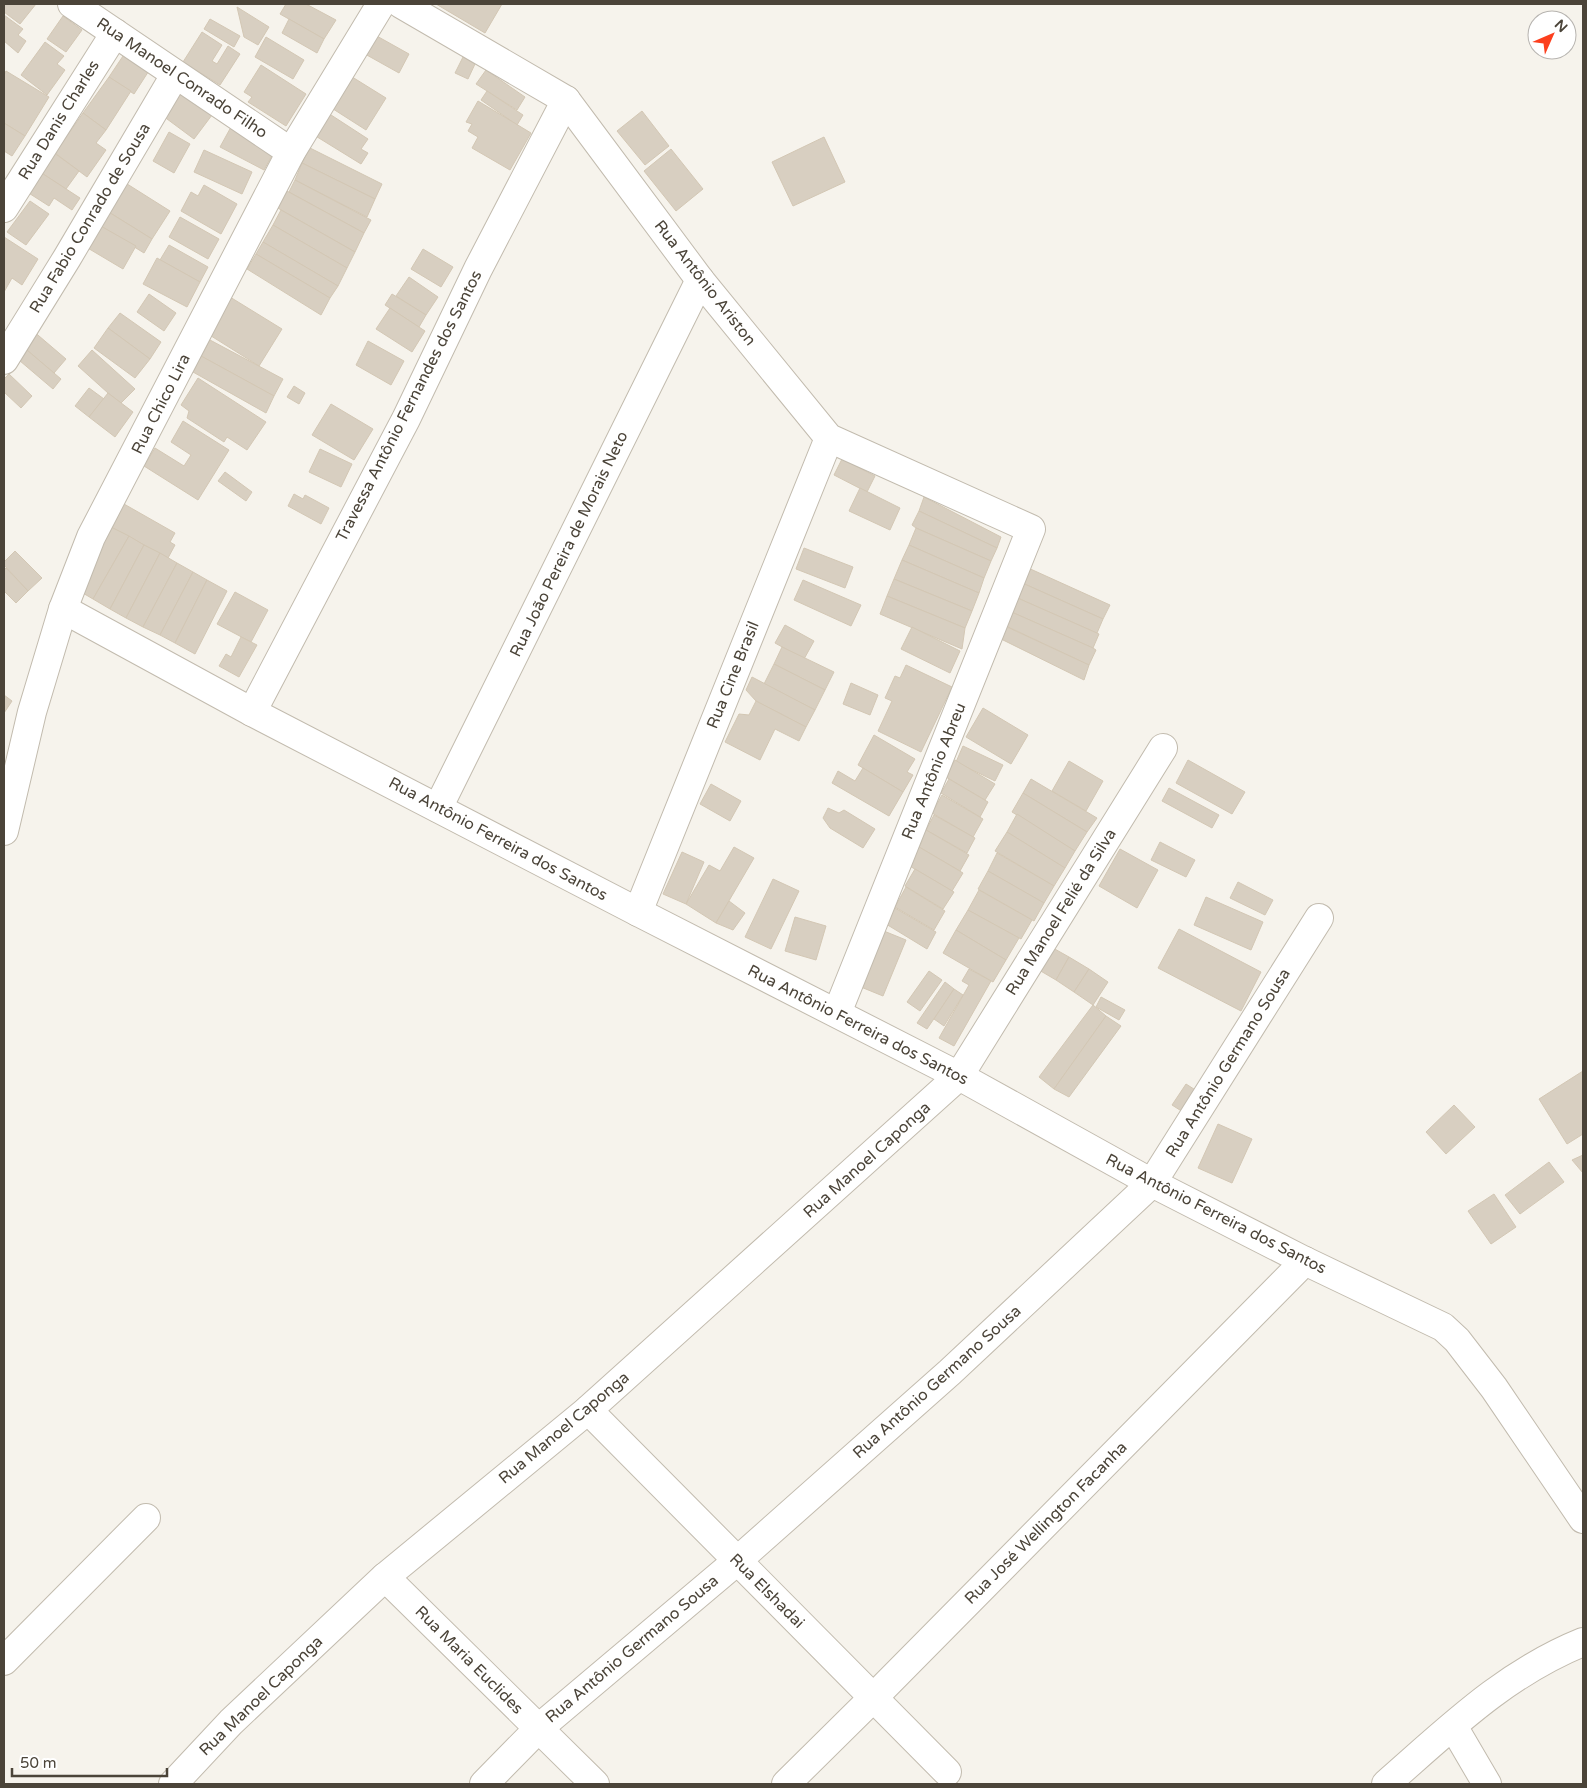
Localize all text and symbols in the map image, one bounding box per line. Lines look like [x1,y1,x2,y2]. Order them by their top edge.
north arrow [1527,10,1577,60]
street label: Rua Manoel Conrado Filho [93,13,271,143]
text: N [1551,16,1571,36]
street label: Rua Danis Charles [14,56,104,184]
street label: Rua Fabio Conrado de Sousa [25,119,155,317]
street label: Rua Antônio Ariston [650,216,760,350]
street label: Travessa Antônio Fernandes dos Santos [332,267,486,545]
street label: Rua Chico Lira [127,351,195,457]
street label: Rua João Pereira de Morais Neto [505,428,633,660]
street label: Rua Cine Brasil [702,618,764,732]
street label: Rua Antônio Abreu [897,700,971,842]
street label: Rua Antônio Ferreira dos Santos [385,773,611,905]
street label: Rua Manoel Felié da Silva [1001,825,1121,999]
street label: Rua Antônio Ferreira dos Santos [744,960,972,1090]
street label: Rua Antônio Germano Sousa [1161,965,1295,1161]
street label: Rua Manoel Caponga [799,1098,935,1222]
street label: Rua Antônio Ferreira dos Santos [1102,1149,1330,1279]
street label: Rua Antônio Germano Sousa [849,1301,1025,1463]
street label: Rua Manoel Caponga [495,1368,633,1488]
street label: Rua José Wellington Facanha [961,1438,1131,1608]
street label: Rua Elshadai [725,1549,809,1633]
street label: Rua Antônio Germano Sousa [541,1571,723,1727]
street label: Rua Maria Euclides [411,1602,527,1718]
street label: Rua Manoel Caponga [195,1632,327,1760]
scale bar [12,1746,168,1778]
text: 50 m [20,1754,57,1772]

